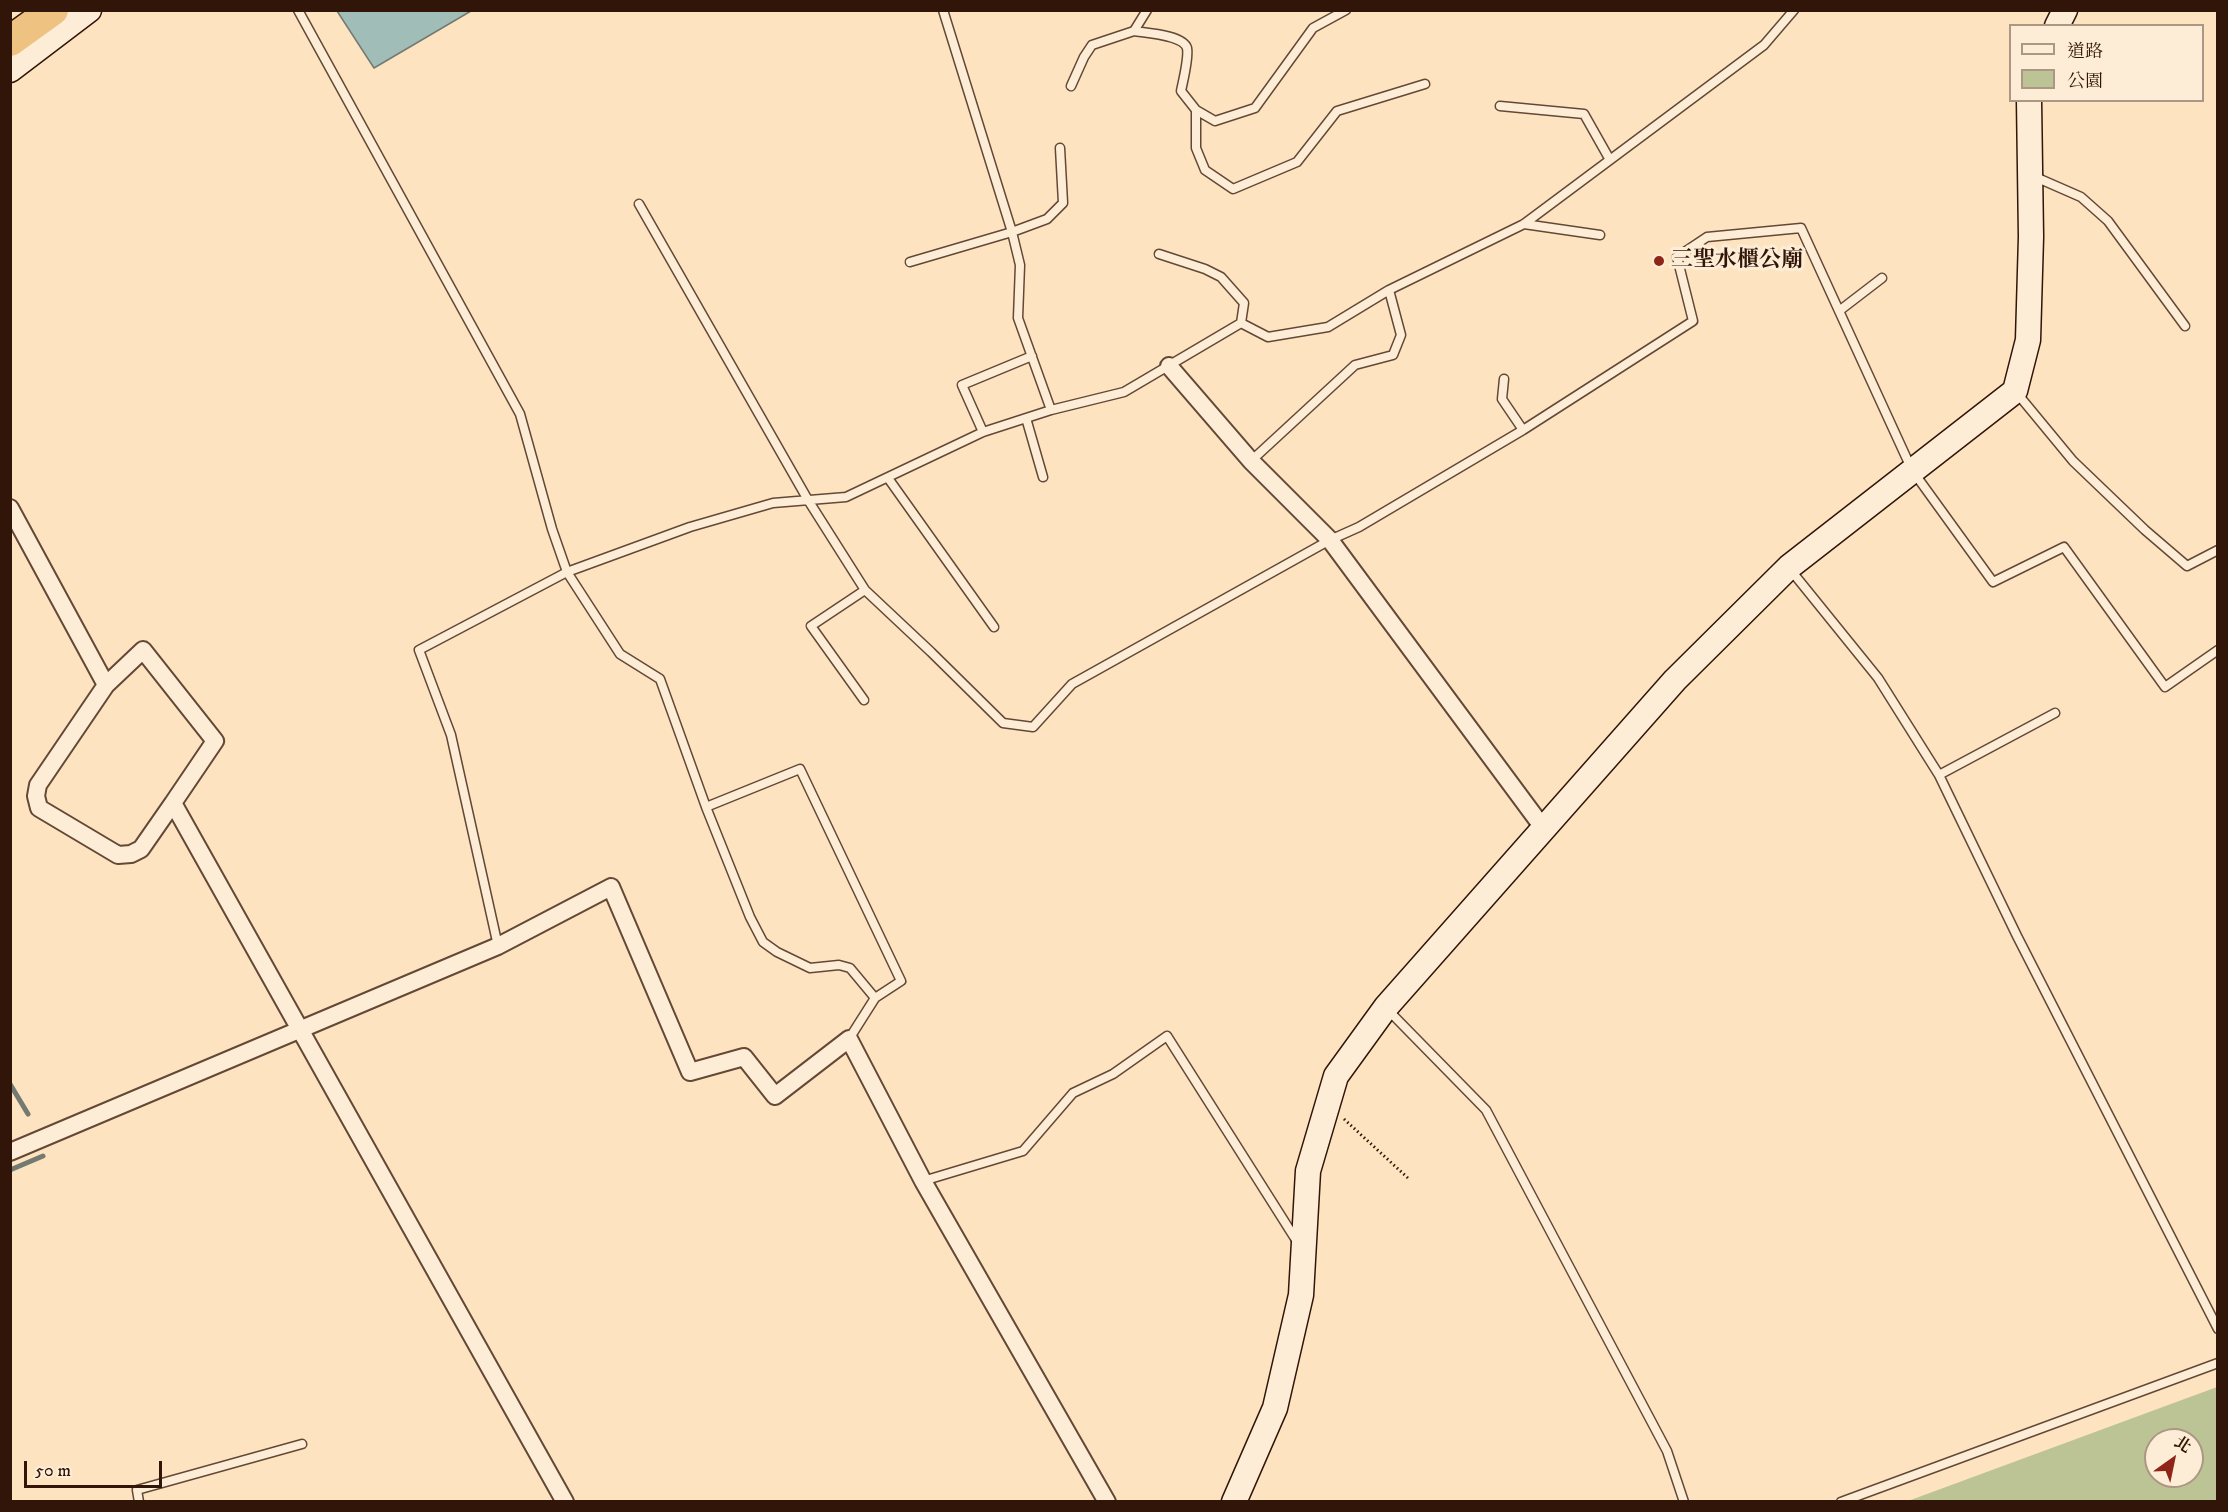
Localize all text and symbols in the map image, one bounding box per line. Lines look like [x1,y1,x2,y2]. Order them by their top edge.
legend [2009,24,2204,102]
text: 道路 [2067,41,2103,63]
text: 公園 [2067,71,2103,93]
place label: 三聖水櫃公廟 [1671,248,1803,274]
marker: 三聖水櫃公廟 [1652,254,1666,268]
north arrow [2144,1428,2204,1488]
text: 北 [2171,1432,2195,1457]
scale bar [27,1449,165,1487]
text: 50 m [35,1460,71,1482]

